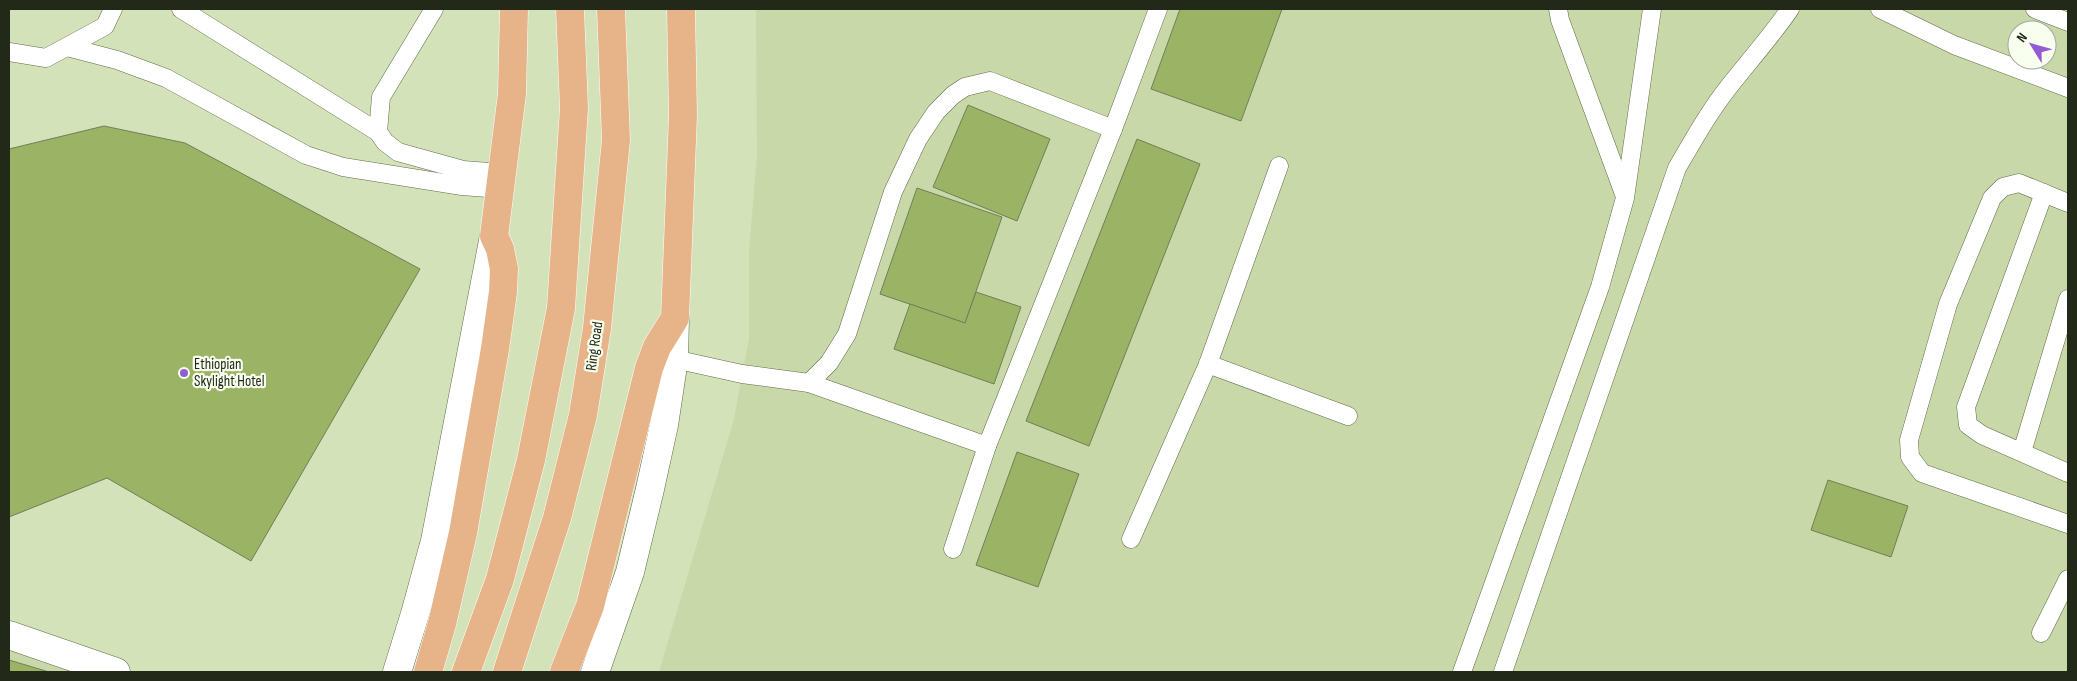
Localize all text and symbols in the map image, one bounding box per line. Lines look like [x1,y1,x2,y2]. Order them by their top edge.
north arrow [2007,20,2057,70]
text: N [2013,29,2031,46]
street label: Ring Road [582,320,607,372]
place label: Ethiopian Skylight Hotel [194,355,264,391]
marker: Ethiopian Skylight Hotel [178,367,190,379]

